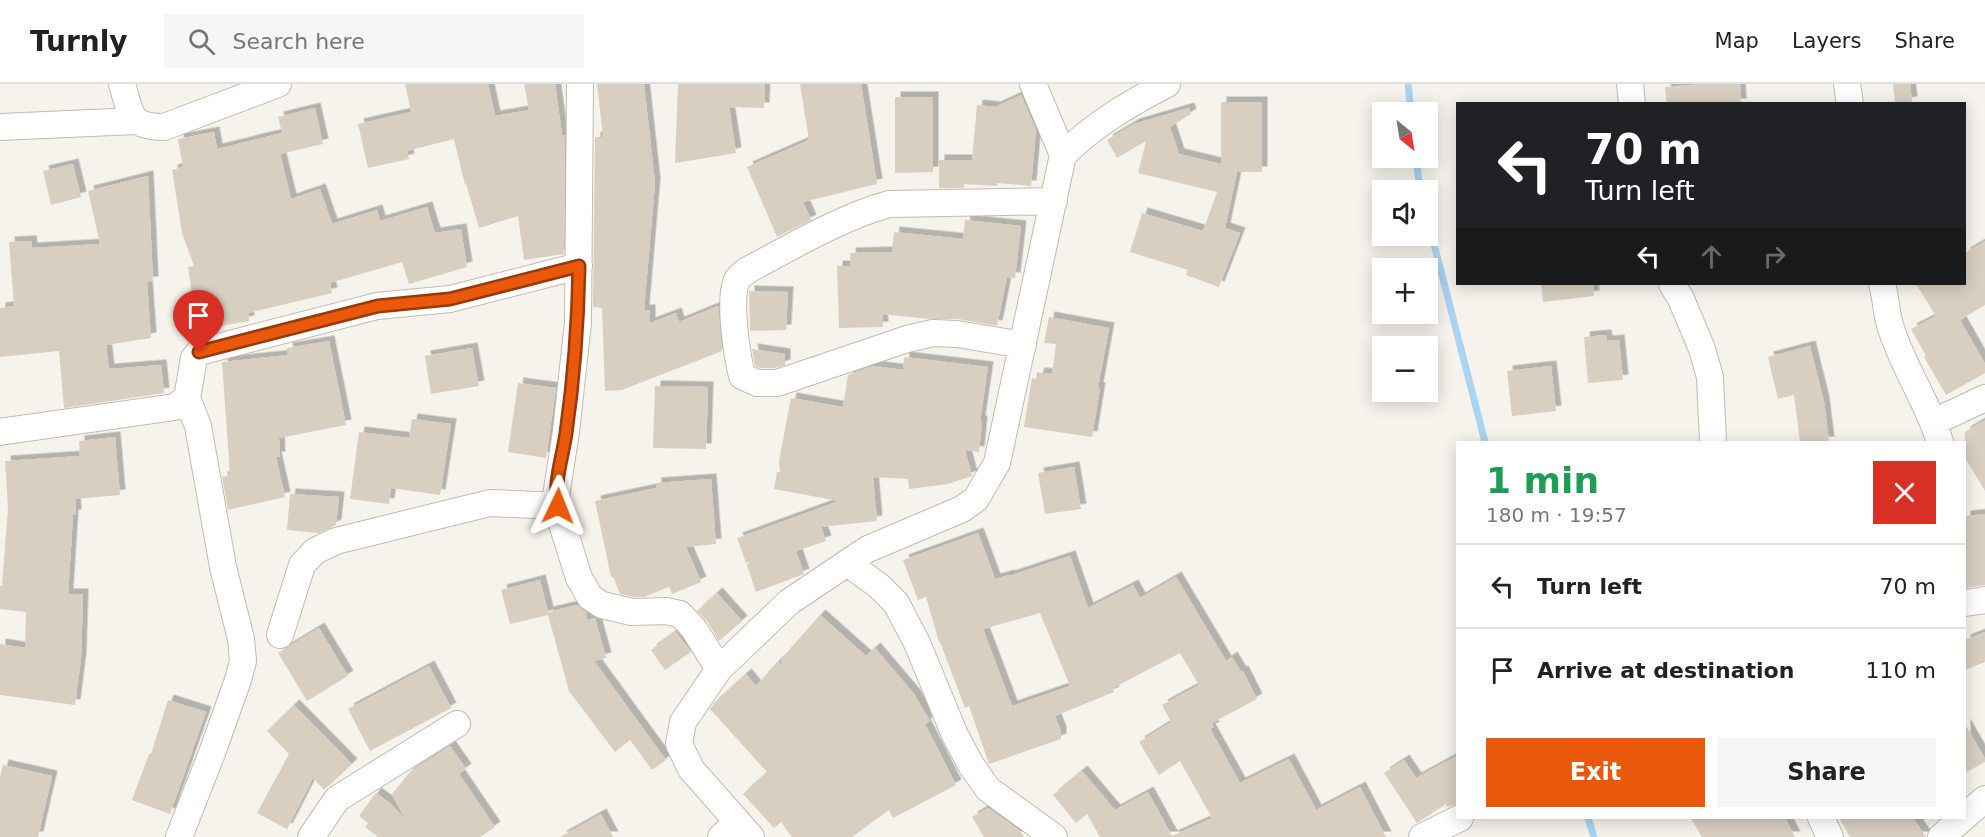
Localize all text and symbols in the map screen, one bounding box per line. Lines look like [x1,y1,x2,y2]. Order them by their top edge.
search box [164,14,584,68]
text: Turnly [30,25,128,58]
icon: search [185,25,218,58]
text: Search here [233,29,365,54]
text: Map [1715,29,1759,53]
text: Layers [1792,29,1861,53]
text: Share [1894,29,1955,53]
north arrow [1372,102,1438,168]
map controls [1372,102,1438,402]
text: 70 m [1585,125,1702,174]
icon: left [1486,126,1564,204]
text: Turn left [1585,175,1695,206]
button: sound [1372,180,1438,246]
icon: left [1632,240,1665,273]
icon: ahead [1695,240,1728,273]
icon: right [1758,240,1791,273]
button: + [1372,258,1438,324]
pin [173,290,224,352]
icon: arrive [182,299,215,332]
button: − [1372,336,1438,402]
text: 1 min [1486,460,1599,501]
button: close [1873,461,1936,524]
position arrow [526,474,590,538]
text: 180 m · 19:57 [1486,503,1627,527]
icon: left [1486,570,1519,603]
text: Turn left [1537,574,1642,599]
text: 70 m [1880,574,1936,599]
icon: arrive [1486,654,1519,687]
text: Arrive at destination [1537,658,1794,683]
text: 110 m [1866,658,1936,683]
button: Exit [1486,738,1705,807]
button: Share [1717,738,1936,807]

